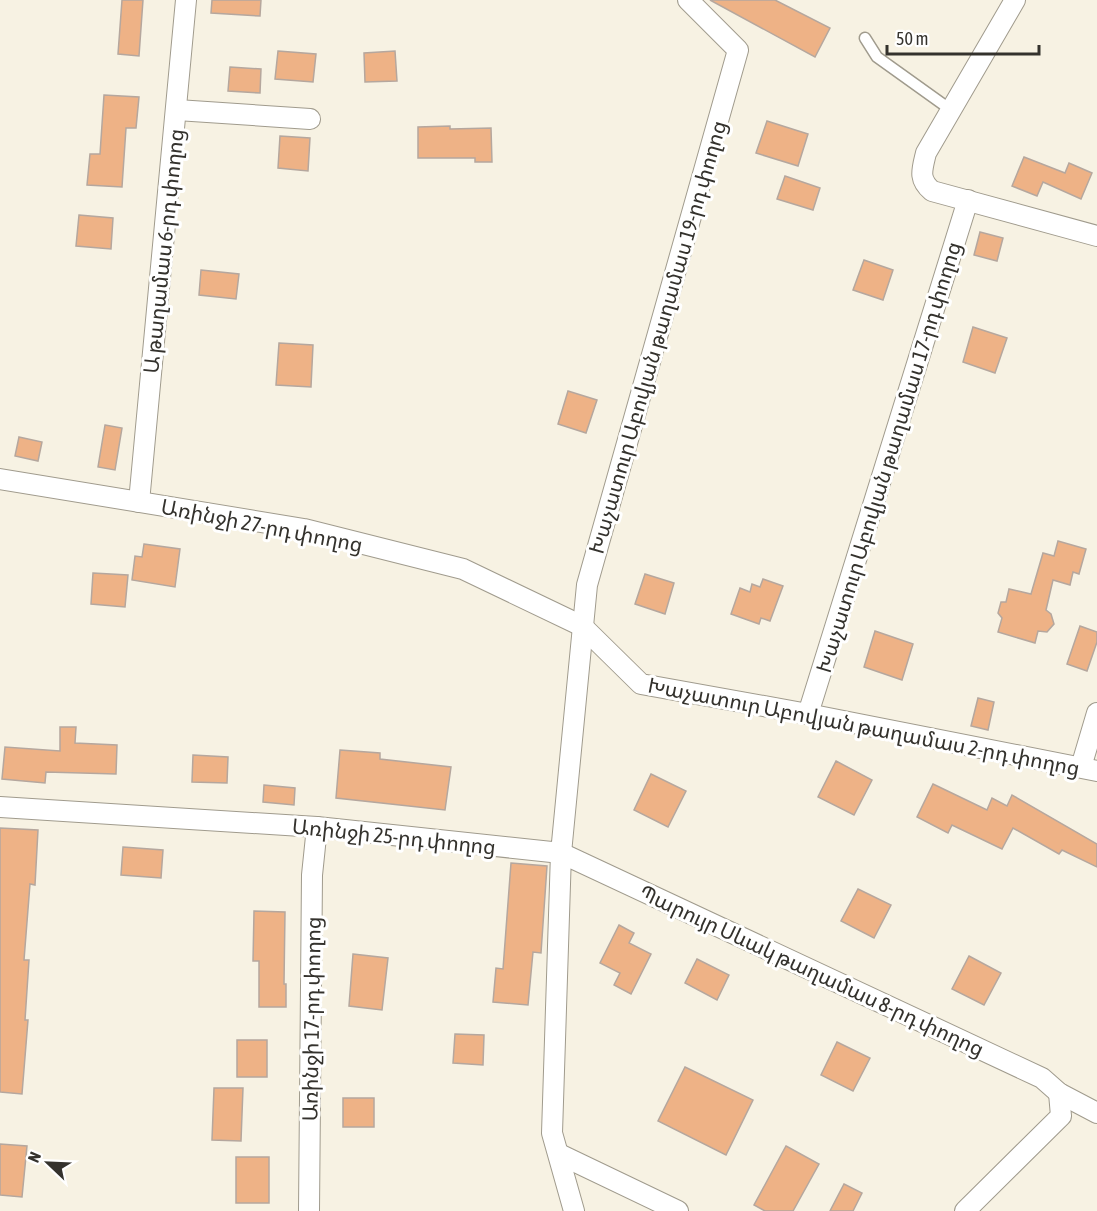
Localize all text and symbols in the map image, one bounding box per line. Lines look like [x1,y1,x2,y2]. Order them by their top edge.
scale bar [887,18,1038,56]
text: 50 m [896,28,928,49]
street label: Խաչատուր Աբովյան թաղամաս 19-րդ փողոց [584,118,731,557]
street label: Ա թաղամաս 6-րդ փողոց [138,127,189,375]
street label: Խաչատուր Աբովյան թաղամաս 17-րդ փողոց [811,239,966,676]
street label: Առինջի 27-րդ փողոց [159,494,365,557]
street label: Խաչատուր Աբովյան թաղամաս 2-րդ փողոց [646,672,1082,781]
street label: Առինջի 25-րդ փողոց [291,813,497,860]
street label: Պարույր Սևակ թաղամաս 8-րդ փողոց [635,879,988,1062]
street label: Առինջի 17-րդ փողոց [297,916,326,1122]
north arrow [18,1133,78,1193]
text: N [24,1149,44,1165]

